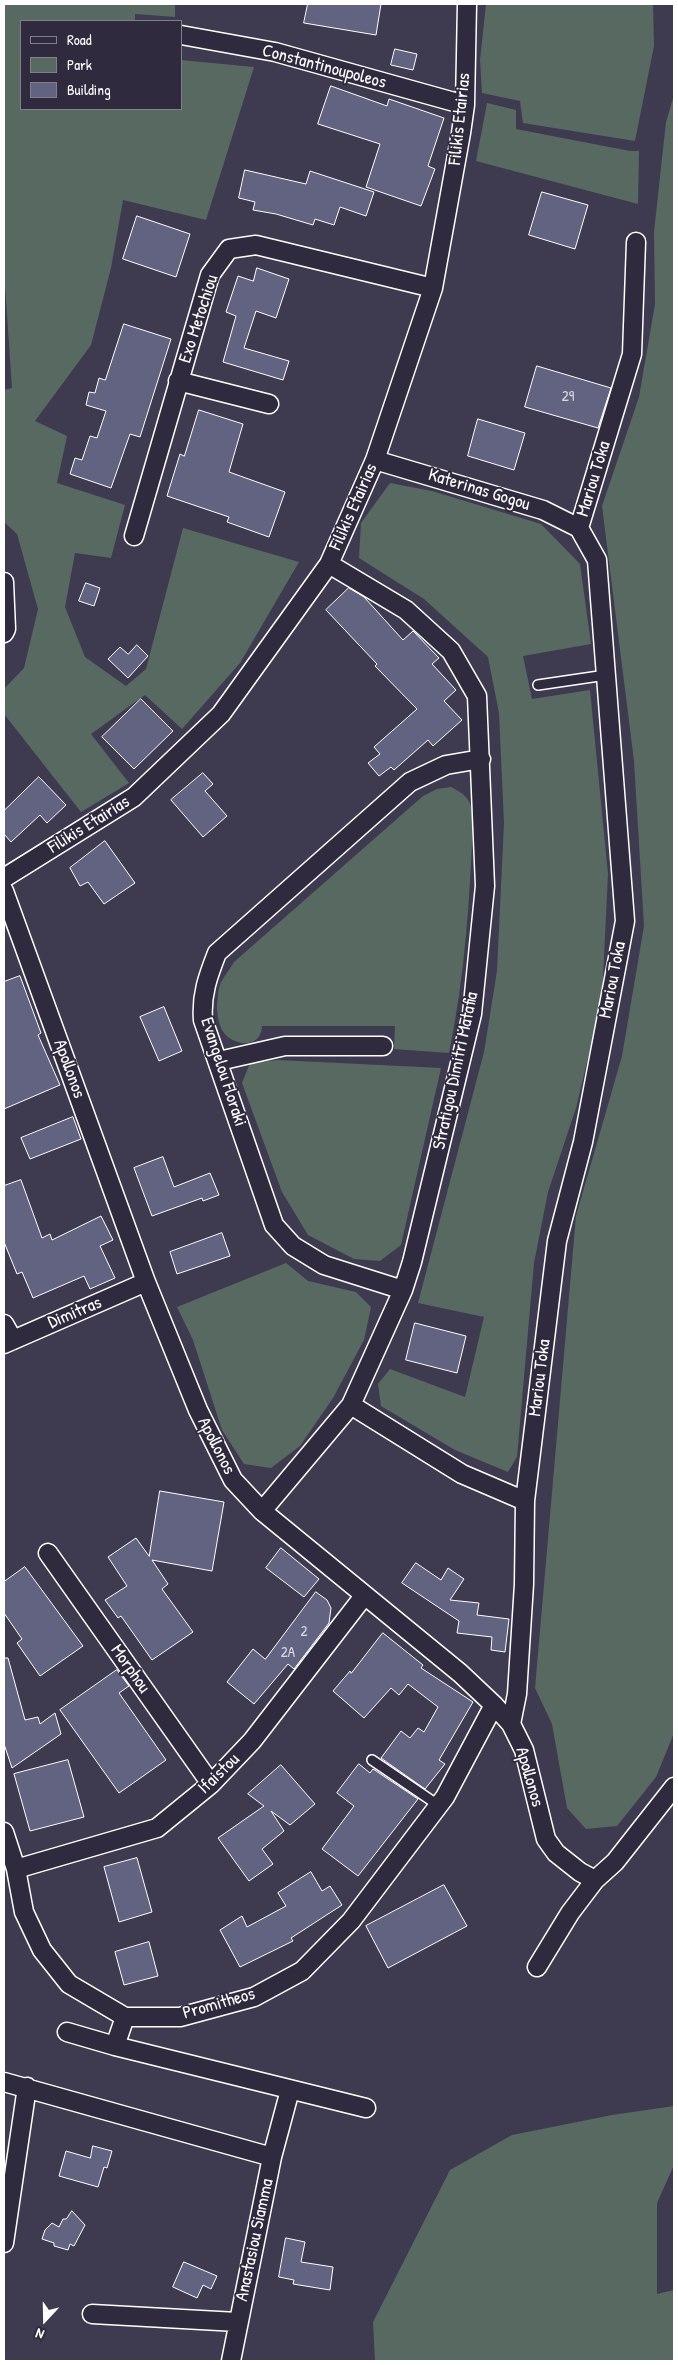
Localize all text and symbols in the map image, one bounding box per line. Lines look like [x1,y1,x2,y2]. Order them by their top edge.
legend [20,20,182,110]
text: Road [67,29,92,50]
street label: Constantinoupoleos [260,40,388,94]
text: Park [67,54,92,75]
street label: Filikis Etairias [444,72,476,166]
text: Building [67,79,111,100]
street label: Exo Metochiou [175,272,223,366]
house number: 29 [562,388,574,406]
street label: Mariou Toka [572,439,616,519]
street label: Filikis Etairias [325,460,383,554]
street label: Katerinas Gogou [425,464,533,516]
street label: Filikis Etairias [44,791,134,859]
street label: Mariou Toka [595,940,631,1020]
street label: Stratigou Dimitri Matafia [429,990,483,1152]
street label: Evangelou Floraki [195,1015,251,1129]
street label: Apollonos [48,1037,90,1101]
street label: Dimitras [45,1292,105,1334]
street label: Mariou Toka [525,1338,555,1418]
street label: Apollonos [193,1414,239,1478]
house number: 2 [300,1623,308,1641]
street label: Morphou [105,1640,155,1698]
house number: 2A [281,1644,295,1662]
street label: Apollonos [510,1745,548,1809]
street label: Ifaistou [194,1749,244,1799]
street label: Promitheos [180,1983,258,2025]
street label: Anastasiou Siamma [231,2177,279,2303]
north arrow [20,2295,70,2345]
text: N [33,2324,46,2345]

